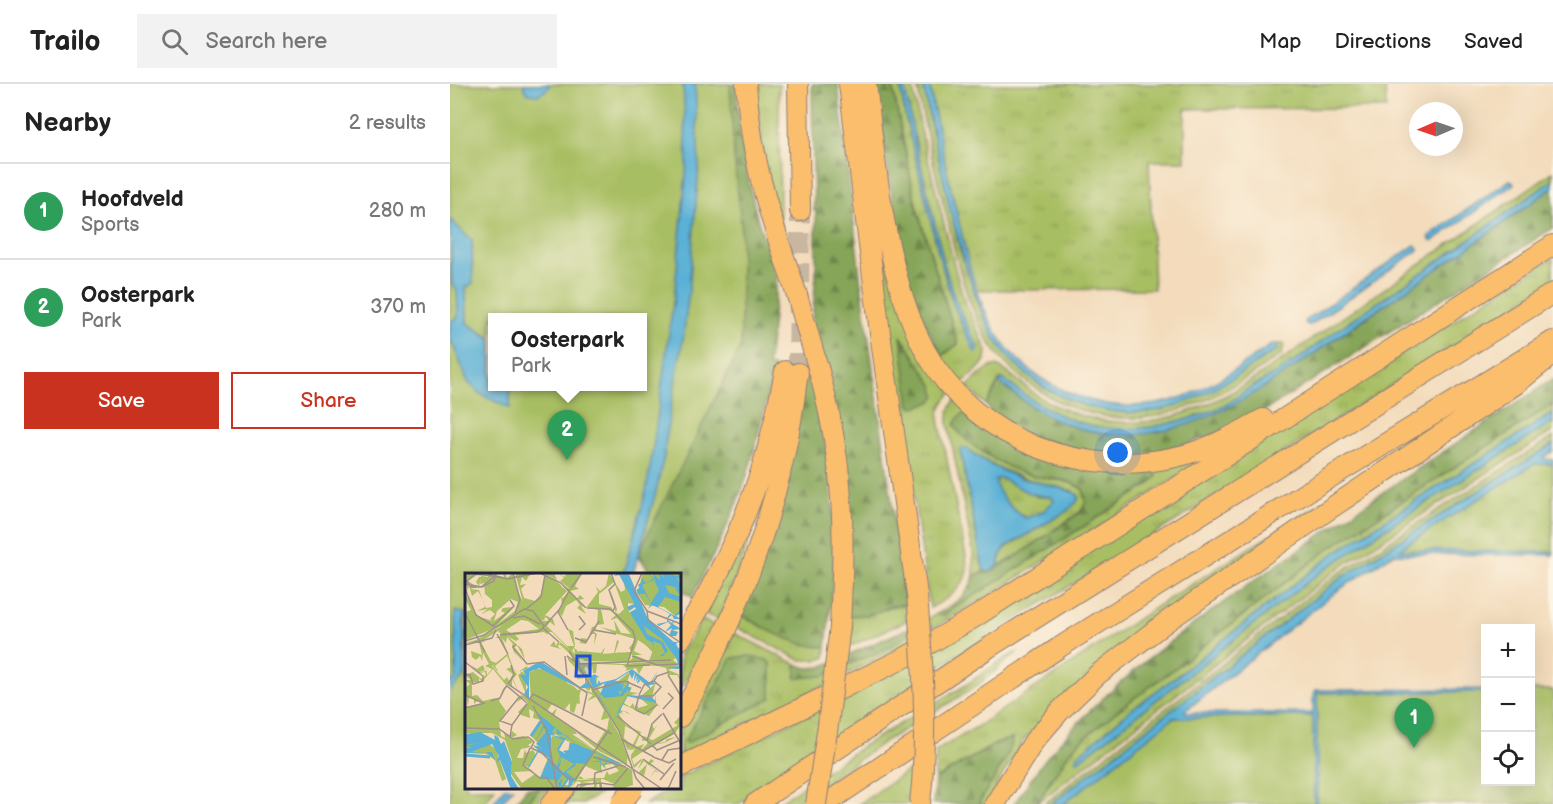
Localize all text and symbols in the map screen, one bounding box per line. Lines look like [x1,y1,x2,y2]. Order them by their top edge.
search box [137,14,557,68]
text: Trailo [30,25,101,58]
icon: search [158,25,191,58]
text: Search here [206,28,327,55]
text: Map [1259,29,1302,54]
text: Directions [1335,29,1431,54]
text: Saved [1464,29,1523,54]
north arrow [1409,102,1463,156]
text: Nearby [24,108,111,139]
text: 2 results [349,111,426,135]
text: Hoofdveld [81,186,184,213]
text: 1 [39,199,48,223]
text: 280 m [369,199,426,223]
text: Sports [81,213,139,237]
text: Oosterpark [81,282,194,309]
text: 2 [38,295,49,319]
text: 370 m [370,295,426,319]
text: Park [81,309,121,333]
popup [488,313,647,391]
text: Oosterpark [511,327,624,354]
text: Park [511,354,551,378]
button: Save [24,372,219,429]
button: Share [231,372,426,429]
pin: 2 [548,410,586,460]
your location [1103,438,1132,467]
inset map [465,573,681,789]
map controls [1481,624,1535,786]
button: + [1481,624,1535,678]
button: − [1481,678,1535,732]
pin: 1 [1394,698,1434,748]
button: locate [1481,732,1535,786]

